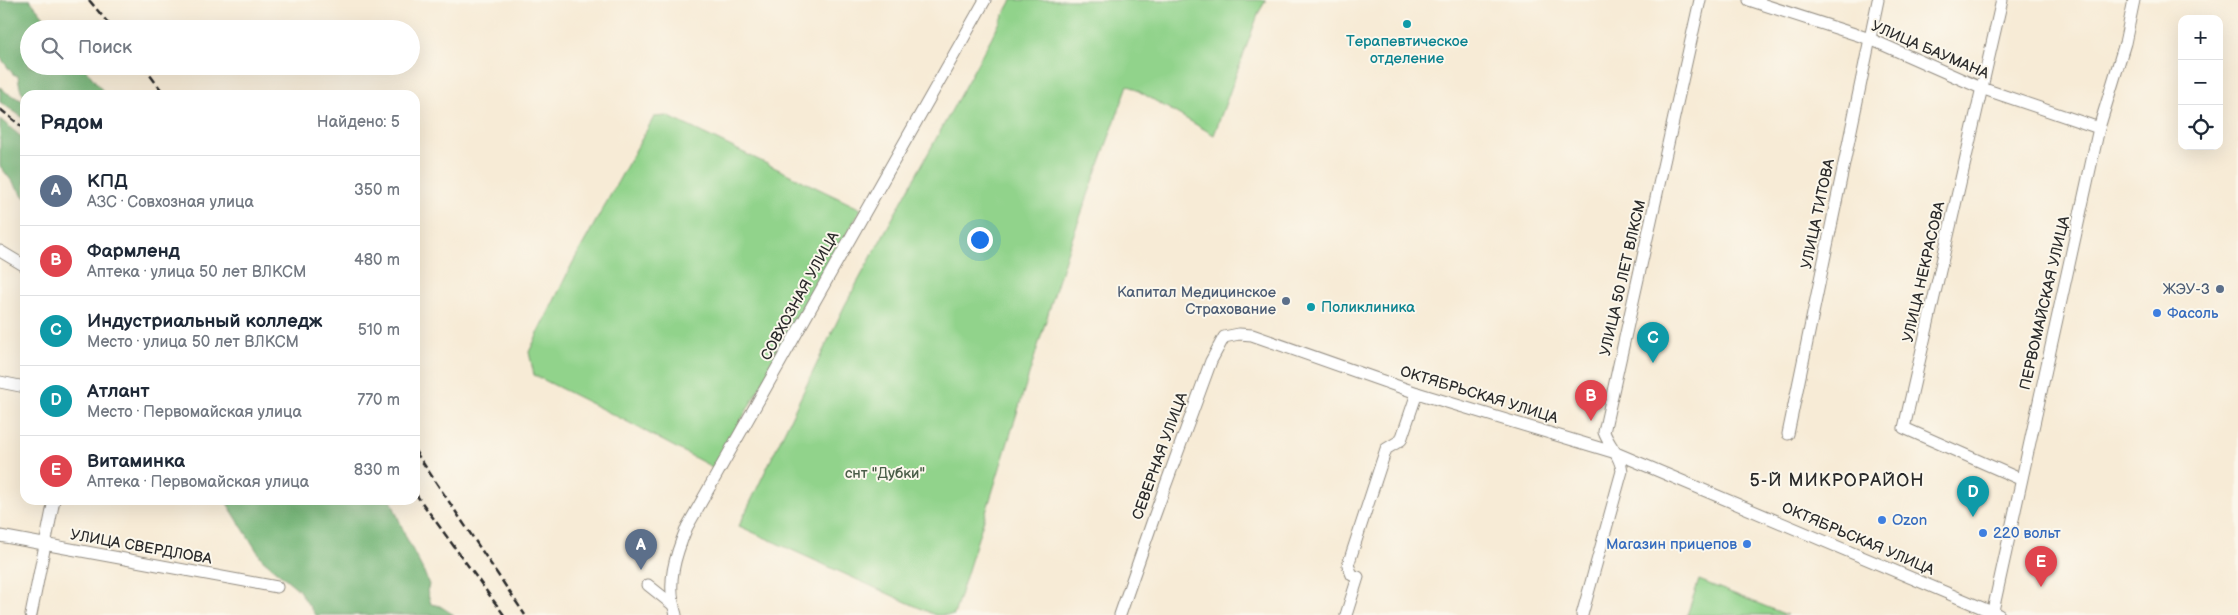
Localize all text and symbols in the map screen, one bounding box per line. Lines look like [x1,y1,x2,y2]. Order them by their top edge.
map controls [2178,15,2223,150]
button: + [2178,15,2223,60]
street label: УЛИЦА БАУМАНА [1868,17,1993,84]
marker: Терапевтическое отделение [1401,18,1413,30]
search box [20,20,420,75]
place label: Терапевтическое отделение [1346,32,1468,68]
icon: search [38,34,66,62]
text: Поиск [78,36,132,59]
button: − [2178,60,2223,105]
button: locate [2178,105,2223,150]
text: Рядом [40,110,103,135]
text: Найдено: 5 [317,113,400,132]
street label: УЛИЦА ТИТОВА [1797,156,1839,271]
text: КПД [87,170,127,193]
text: A [51,181,61,200]
text: 350 m [354,181,400,200]
text: АЗС · Совхозная улица [87,193,254,212]
street label: УЛИЦА 50 ЛЕТ ВЛКСМ [1596,198,1650,358]
street label: УЛИЦА НЕКРАСОВА [1899,199,1950,344]
street label: ПЕРВОМАЙСКАЯ УЛИЦА [2016,213,2074,392]
street label: СОВХОЗНАЯ УЛИЦА [757,227,844,364]
your location [967,227,993,253]
text: Фармленд [87,240,180,263]
text: B [50,251,62,270]
text: 480 m [354,251,400,270]
text: Аптека · улица 50 лет ВЛКСМ [87,263,306,282]
place label: ЖЭУ-3 [2163,280,2210,299]
place label: Капитал Медицинское Страхование [1117,283,1276,319]
marker: ЖЭУ-3 [2214,283,2226,295]
marker: Капитал Медицинское Страхование [1280,295,1292,307]
place label: Поликлиника [1321,298,1415,317]
marker: Поликлиника [1305,301,1317,313]
place label: Фасоль [2167,304,2219,323]
marker: Фасоль [2151,307,2163,319]
text: Индустриальный колледж [87,310,322,333]
text: C [50,321,62,340]
text: 510 m [358,321,400,340]
pin: C [1637,322,1669,363]
text: Место · улица 50 лет ВЛКСМ [87,333,299,352]
street label: ОКТЯБРЬСКАЯ УЛИЦА [1398,362,1561,428]
text: Атлант [87,380,149,403]
pin: B [1575,380,1607,421]
street label: СЕВЕРНАЯ УЛИЦА [1128,389,1192,522]
text: D [50,391,62,410]
text: 770 m [357,391,400,410]
text: Место · Первомайская улица [87,403,302,422]
text: Витаминка [87,450,185,473]
text: E [51,461,61,480]
text: 830 m [354,461,400,480]
park label: снт "Дубки" [845,464,925,483]
district label: 5-Й МИКРОРАЙОН [1749,470,1925,491]
text: Аптека · Первомайская улица [87,473,309,492]
pin: D [1957,476,1989,517]
street label: ОКТЯБРЬСКАЯ УЛИЦА [1779,498,1938,580]
place label: Ozon [1892,511,1927,530]
marker: Ozon [1876,514,1888,526]
place label: 220 вольт [1993,524,2061,543]
street label: УЛИЦА СВЕРДЛОВА [69,525,214,569]
marker: 220 вольт [1977,527,1989,539]
pin: A [625,529,657,570]
place label: Магазин прицепов [1606,535,1737,554]
marker: Магазин прицепов [1741,538,1753,550]
pin: E [2025,546,2057,587]

